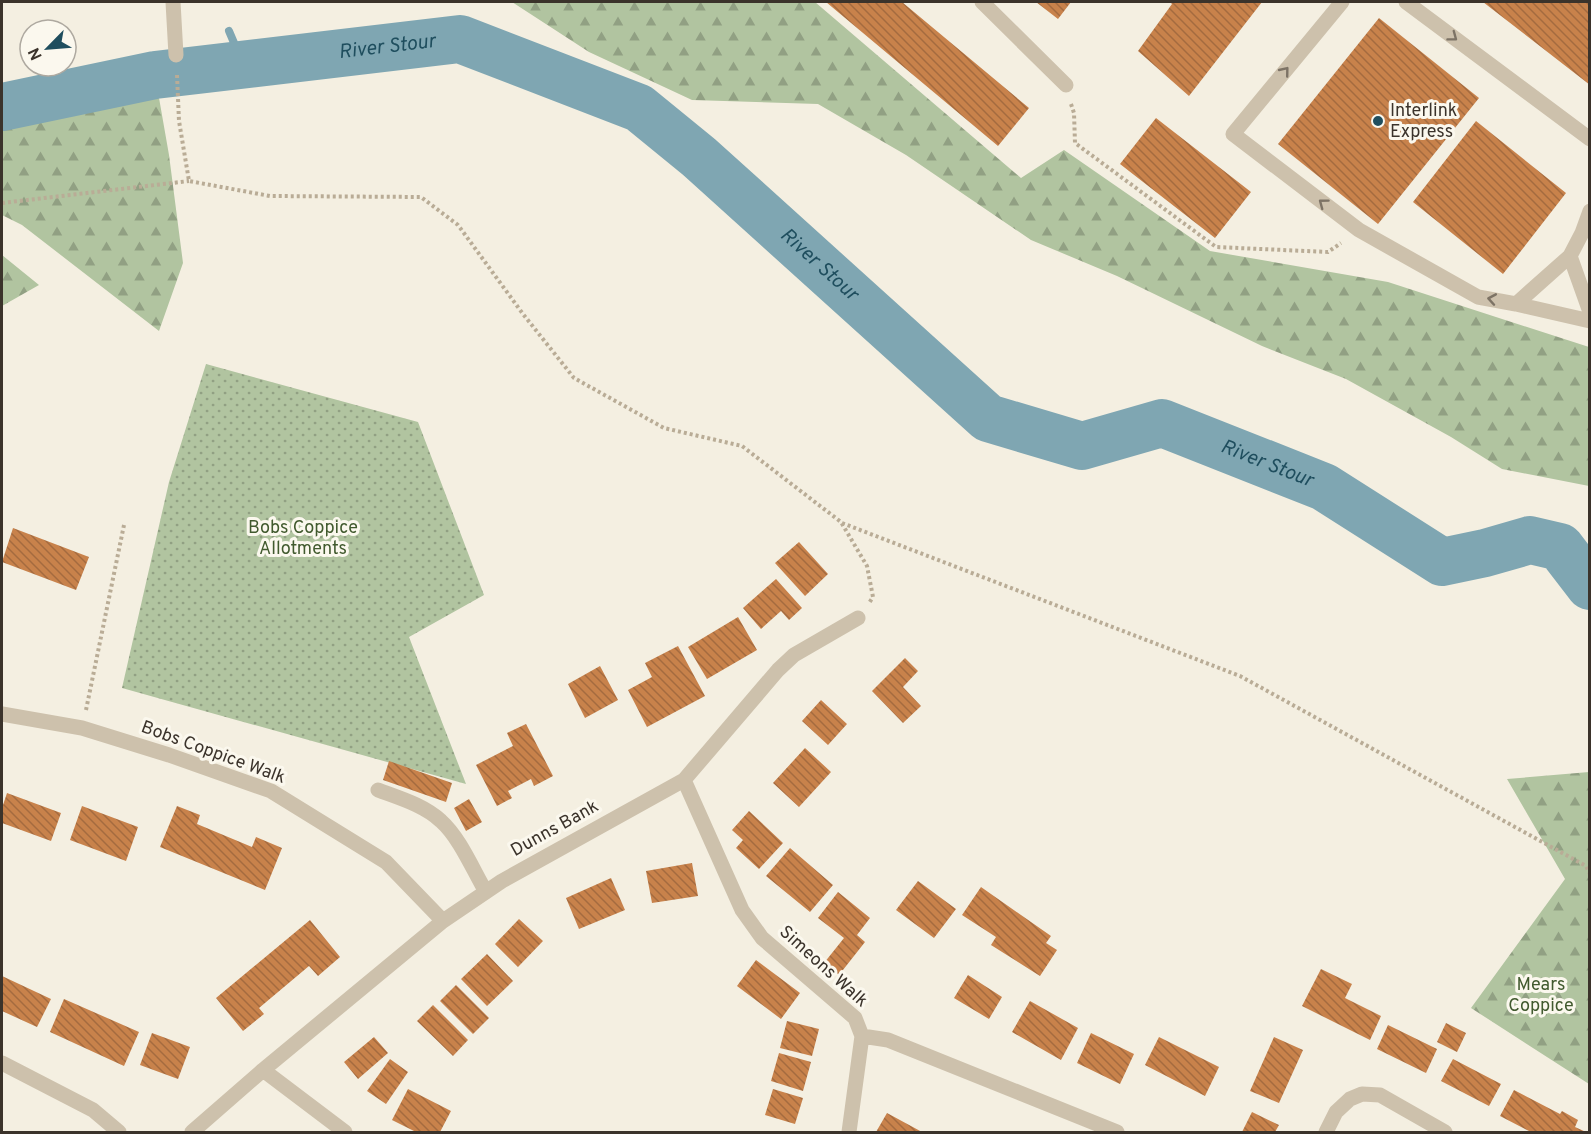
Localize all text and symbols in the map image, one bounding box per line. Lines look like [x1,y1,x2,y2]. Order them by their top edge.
north arrow [18,18,78,78]
water label: River Stour [337,29,438,66]
one-way arrow [1446,29,1457,40]
text: N [25,44,48,63]
one-way arrow [1277,67,1288,78]
place label: Interlink Express [1390,100,1457,144]
marker: Interlink Express [1371,114,1385,128]
one-way arrow [1319,199,1330,210]
water label: River Stour [774,223,865,308]
one-way arrow [1487,293,1497,306]
water label: River Stour [1217,434,1318,495]
park label: Bobs Coppice Allotments [248,517,358,561]
street label: Bobs Coppice Walk [138,716,288,790]
street label: Dunns Bank [507,795,603,863]
street label: Simeons Walk [774,921,872,1013]
park label: Mears Coppice [1508,974,1574,1018]

